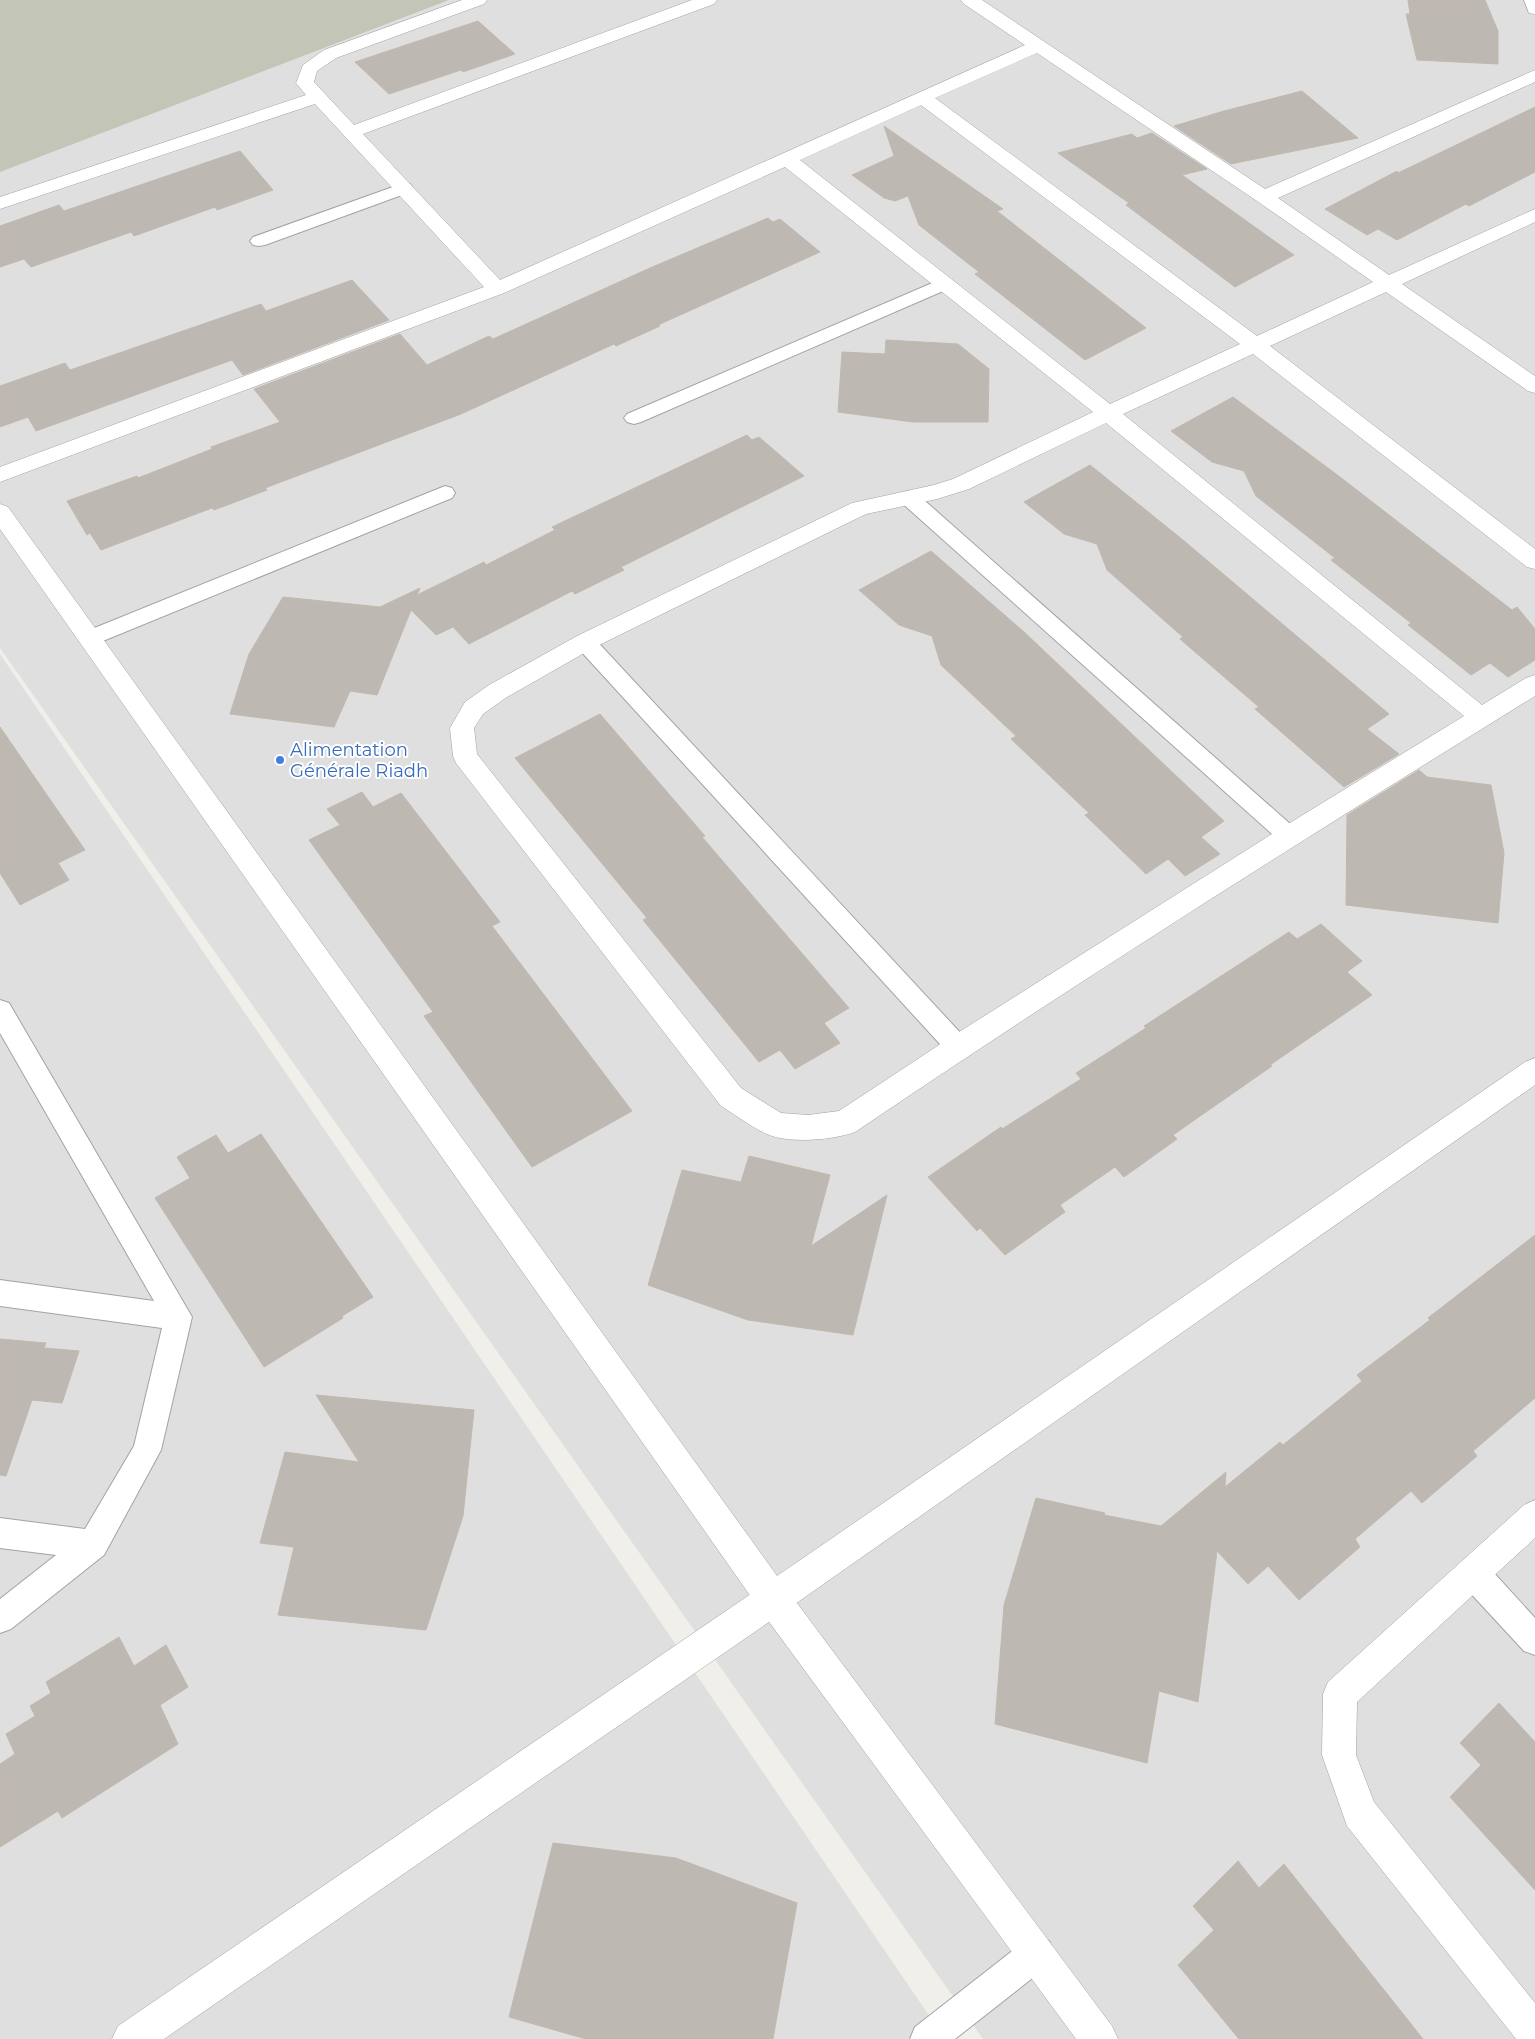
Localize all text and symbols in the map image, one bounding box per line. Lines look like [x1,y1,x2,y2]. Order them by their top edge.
place label: Alimentation Générale Riadh [290,739,428,782]
marker: Alimentation Générale Riadh [274,754,286,766]

